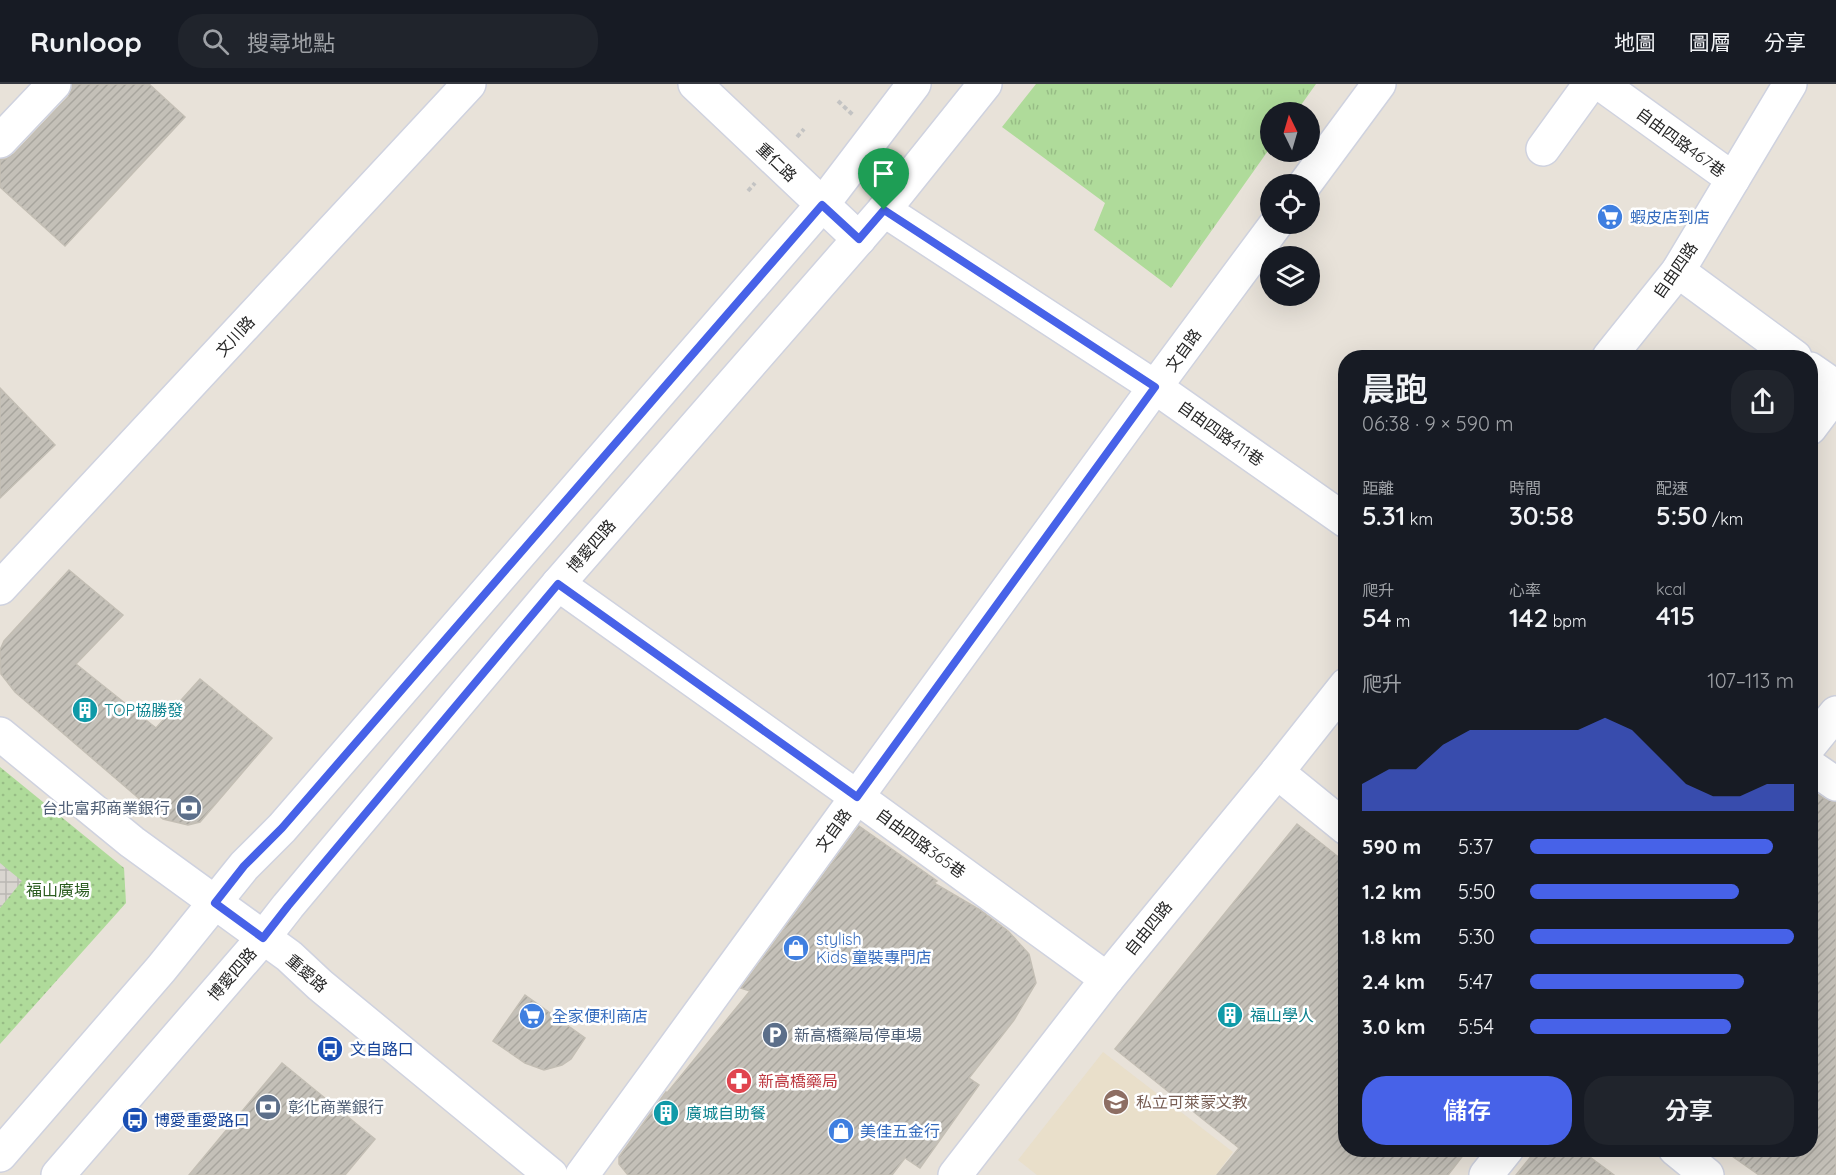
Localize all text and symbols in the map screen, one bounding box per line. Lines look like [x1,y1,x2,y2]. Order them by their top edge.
search box [178,14,598,68]
text: Runloop [30,24,142,59]
icon: search [199,25,232,58]
text: 搜尋地點 [247,29,335,57]
text: 地圖 [1614,29,1656,55]
text: 圖層 [1689,29,1731,55]
text: 分享 [1764,29,1806,55]
north arrow [1260,102,1320,162]
map controls [1260,102,1320,306]
street label: 自由四路467巷 [1633,103,1729,181]
street label: 重仁路 [753,138,801,186]
pin [858,148,909,210]
icon: arrive [867,157,900,190]
button: locate [1260,174,1320,234]
supermarket icon: 蝦皮店到店 [1595,202,1625,232]
place label: 蝦皮店到店 [1630,207,1710,227]
street label: 自由四路 [1648,238,1702,302]
button: layers [1260,246,1320,306]
street label: 文川路 [211,312,259,360]
street label: 文自路 [1161,325,1205,375]
text: 晨跑 [1362,368,1428,409]
button: share [1731,370,1794,433]
street label: 自由四路411巷 [1174,396,1268,470]
text: 06:38 · 9 × 590 m [1362,411,1514,436]
text: 距離 [1362,478,1394,498]
text: 時間 [1509,478,1541,498]
text: 配速 [1656,478,1688,498]
text: 5.31 [1362,499,1406,532]
text: 30:58 [1509,499,1574,532]
text: 5:50 [1656,499,1708,532]
text: km [1406,509,1433,529]
text: /km [1708,509,1743,529]
street label: 博愛四路 [562,515,620,577]
text: kcal [1656,579,1686,599]
text: 爬升 [1362,580,1394,600]
text: 心率 [1509,580,1541,600]
text: 415 [1656,599,1695,632]
text: 54 [1362,601,1391,634]
text: 142 [1509,601,1548,634]
text: m [1391,611,1410,631]
text: bpm [1548,611,1587,631]
text: 107–113 m [1707,668,1794,693]
text: 爬升 [1362,671,1402,696]
building icon: TOP協勝發 [70,695,100,725]
place label: TOP協勝發 [104,700,183,720]
bank icon: 台北富邦商業銀行 [174,793,204,823]
place label: 台北富邦商業銀行 [42,798,170,818]
street label: 自由四路365巷 [872,804,970,882]
street label: 文自路 [811,805,855,855]
text: 590 m [1362,834,1421,859]
text: 5:37 [1458,834,1493,859]
text: 1.2 km [1362,879,1422,904]
text: 5:50 [1458,879,1495,904]
park label: 福山廣場 [26,880,90,900]
street label: 自由四路 [1120,897,1176,959]
text: 1.8 km [1362,924,1421,949]
text: 5:30 [1458,924,1495,949]
place label: stylish Kids 童裝專門店 [816,929,932,967]
shop icon: stylish Kids 童裝專門店 [781,933,811,963]
street label: 博愛四路 [203,943,261,1005]
street label: 重愛路 [282,950,332,996]
text: 2.4 km [1362,969,1425,994]
text: 5:47 [1458,969,1493,994]
building icon: 福山學人 [1215,1000,1245,1030]
supermarket icon: 全家便利商店 [517,1001,547,1031]
place label: 福山學人 [1250,1005,1314,1025]
place label: 全家便利商店 [552,1006,648,1026]
text: 3.0 km [1362,1014,1425,1039]
text: 5:54 [1458,1014,1494,1039]
parking icon: 新高橋藥局停車場 [760,1020,790,1050]
place label: 新高橋藥局停車場 [794,1025,922,1045]
bus stop icon: 文自路口 [315,1034,345,1064]
place label: 文自路口 [350,1039,414,1059]
pharmacy icon: 新高橋藥局 [724,1066,754,1096]
place label: 新高橋藥局 [758,1071,838,1091]
button: 儲存 [1362,1076,1572,1145]
button: 分享 [1584,1076,1794,1145]
school or university icon: 私立可萊蒙文教 [1101,1087,1131,1117]
bank icon: 彰化商業銀行 [253,1092,283,1122]
place label: 私立可萊蒙文教 [1136,1092,1248,1112]
place label: 彰化商業銀行 [288,1097,384,1117]
building icon: 廣城自助餐 [651,1098,681,1128]
place label: 廣城自助餐 [686,1103,766,1123]
bus stop icon: 博愛重愛路口 [120,1105,150,1135]
place label: 博愛重愛路口 [154,1110,250,1130]
shop icon: 美佳五金行 [826,1116,856,1146]
place label: 美佳五金行 [860,1121,940,1141]

